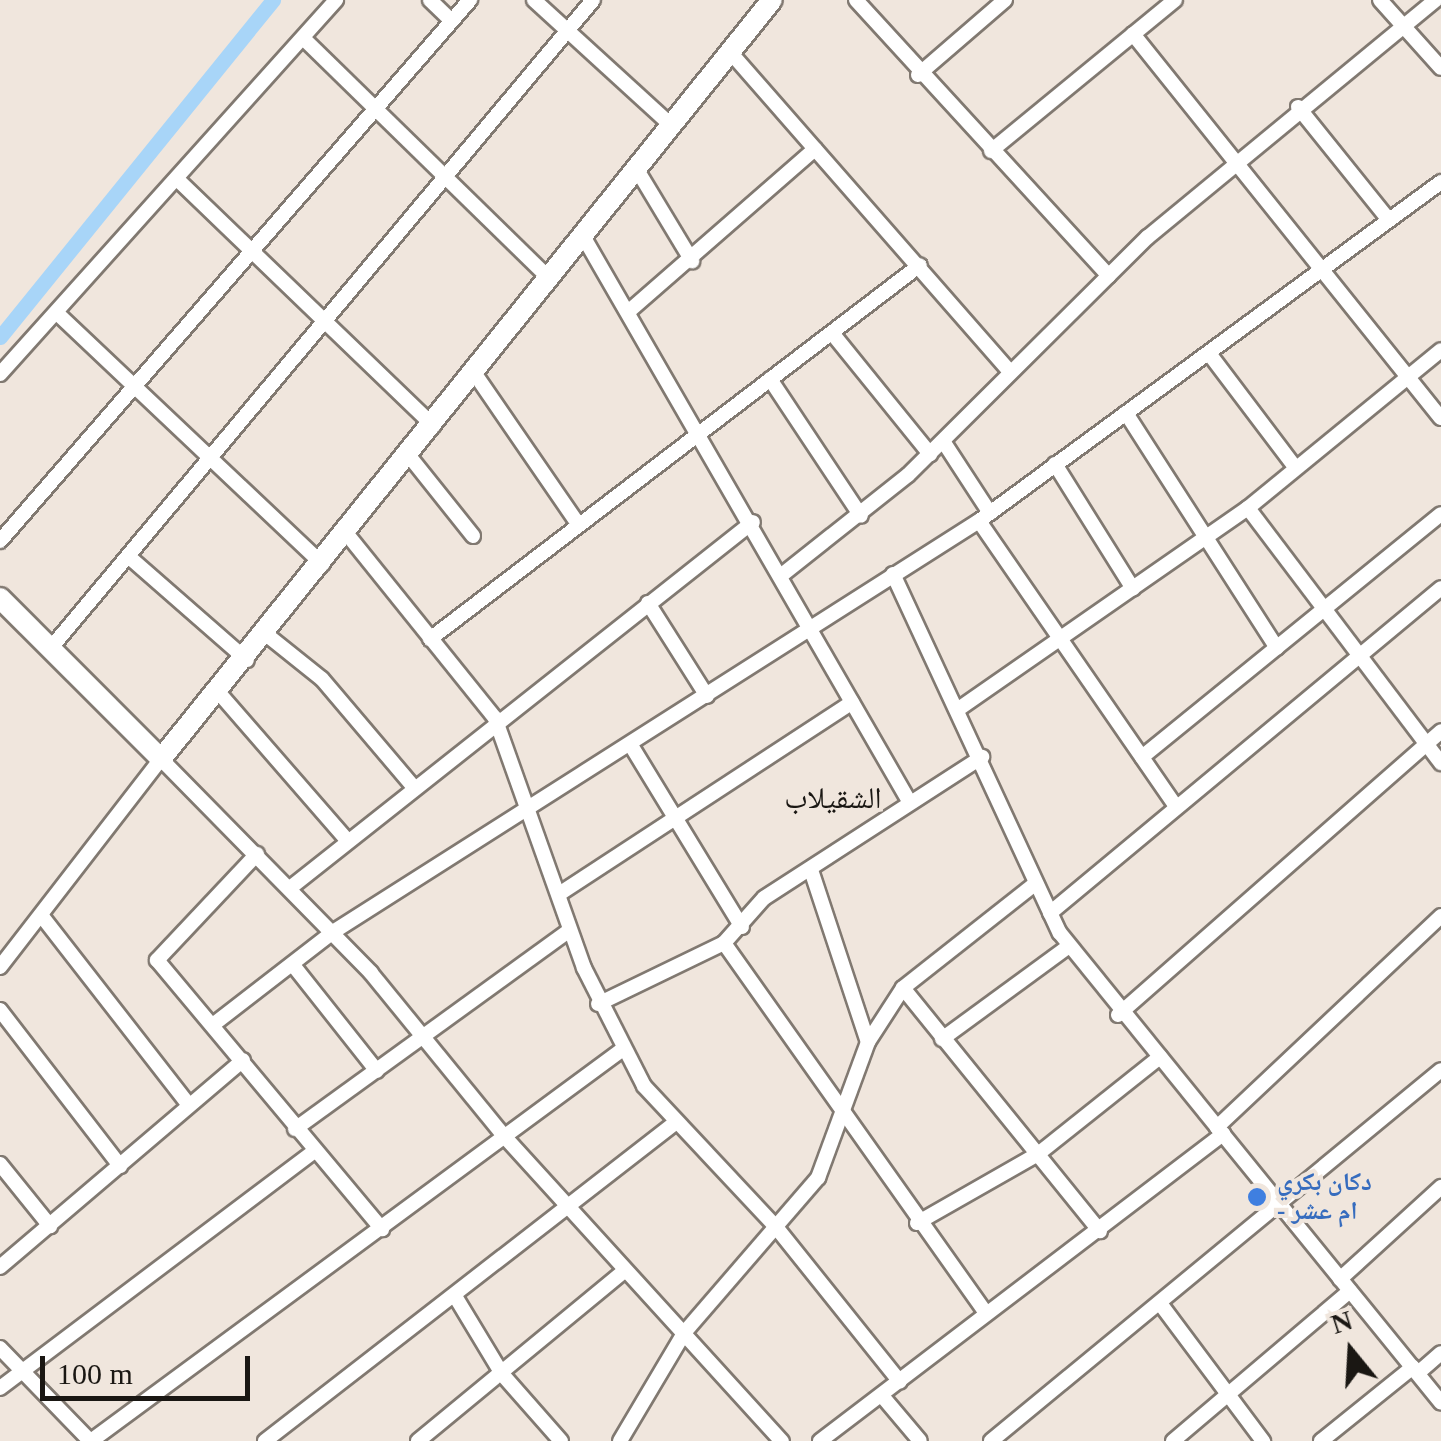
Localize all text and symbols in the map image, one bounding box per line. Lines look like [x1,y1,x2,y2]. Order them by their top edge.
district label: الشقيلاب [784,780,882,816]
place label: دكان بكري - ام عشر [1277,1168,1372,1227]
marker: دكان بكري - ام عشر [1246,1186,1268,1208]
north arrow [1301,1301,1401,1401]
text: N [1327,1304,1356,1340]
scale bar [45,1336,255,1398]
text: 100 m [57,1357,133,1390]

